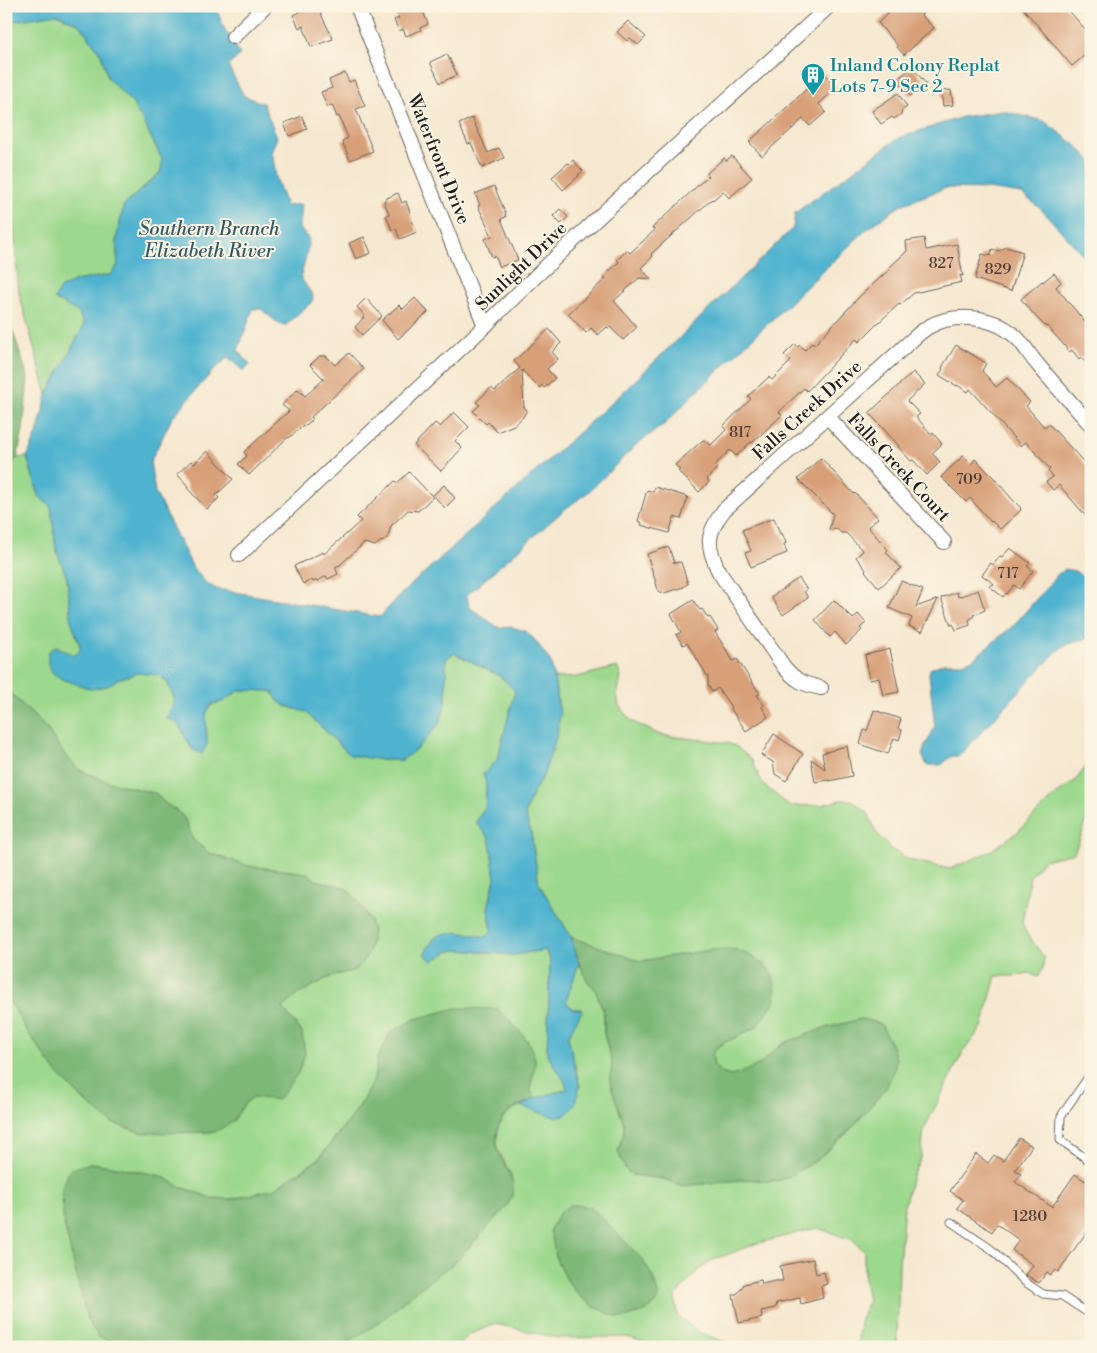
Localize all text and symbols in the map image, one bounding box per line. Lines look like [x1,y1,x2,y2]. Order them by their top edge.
place label: Inland Colony Replat Lots 7-9 Sec 2 [830,54,1001,98]
building icon: Inland Colony Replat Lots 7-9 Sec 2 [800,62,826,96]
street label: Waterfront Drive [402,90,475,228]
water label: Southern Branch Elizabeth River [138,217,280,263]
street label: Sunlight Drive [471,217,572,316]
house number: 827 [928,254,954,273]
house number: 829 [985,260,1011,279]
street label: Falls Creek Drive [748,355,867,465]
street label: Falls Creek Court [842,408,955,527]
house number: 817 [729,423,752,442]
house number: 709 [956,470,982,489]
house number: 717 [997,564,1019,583]
house number: 1280 [1013,1207,1047,1226]

